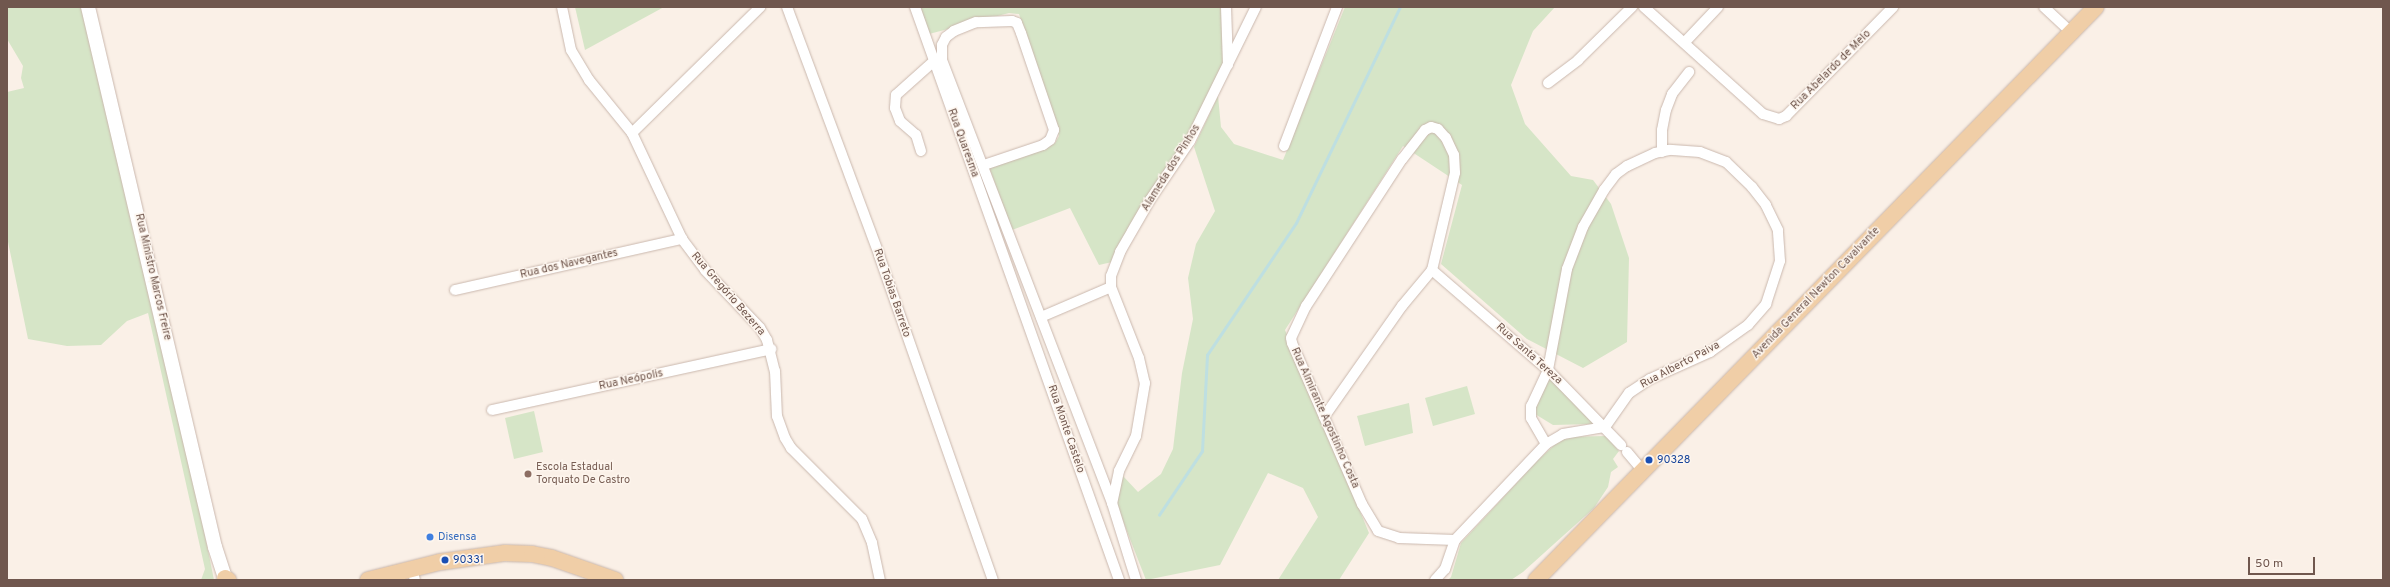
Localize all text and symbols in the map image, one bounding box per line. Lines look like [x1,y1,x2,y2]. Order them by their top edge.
street label: Rua Abelardo de Melo [1788,27,1874,113]
street label: Rua Quaresma [944,107,982,179]
street label: Alameda dos Pinhos [1139,122,1203,214]
street label: Rua Ministro Marcos Freire [132,212,174,342]
street label: Avenida General Newton Cavalvante [1749,224,1883,362]
street label: Rua dos Navegantes [519,246,619,282]
street label: Rua Tobias Barreto [871,247,913,339]
street label: Rua Gregório Bezerra [688,250,768,338]
street label: Rua Santa Tereza [1493,321,1565,387]
street label: Rua Alberto Paiva [1638,338,1722,392]
street label: Rua Almirante Agostinho Costa [1288,345,1362,491]
street label: Rua Neópolis [598,367,664,393]
street label: Rua Monte Castelo [1045,383,1087,475]
place label: 90328 [1657,453,1690,467]
marker: 90328 [1644,455,1654,465]
place label: Escola Estadual Torquato De Castro [536,461,630,487]
marker: Escola Estadual Torquato De Castro [523,469,533,479]
place label: Disensa [438,530,476,544]
marker: Disensa [425,532,435,542]
scale bar [2250,549,2317,575]
place label: 90331 [453,553,484,567]
marker: 90331 [440,555,450,565]
text: 50 m [2255,556,2283,572]

